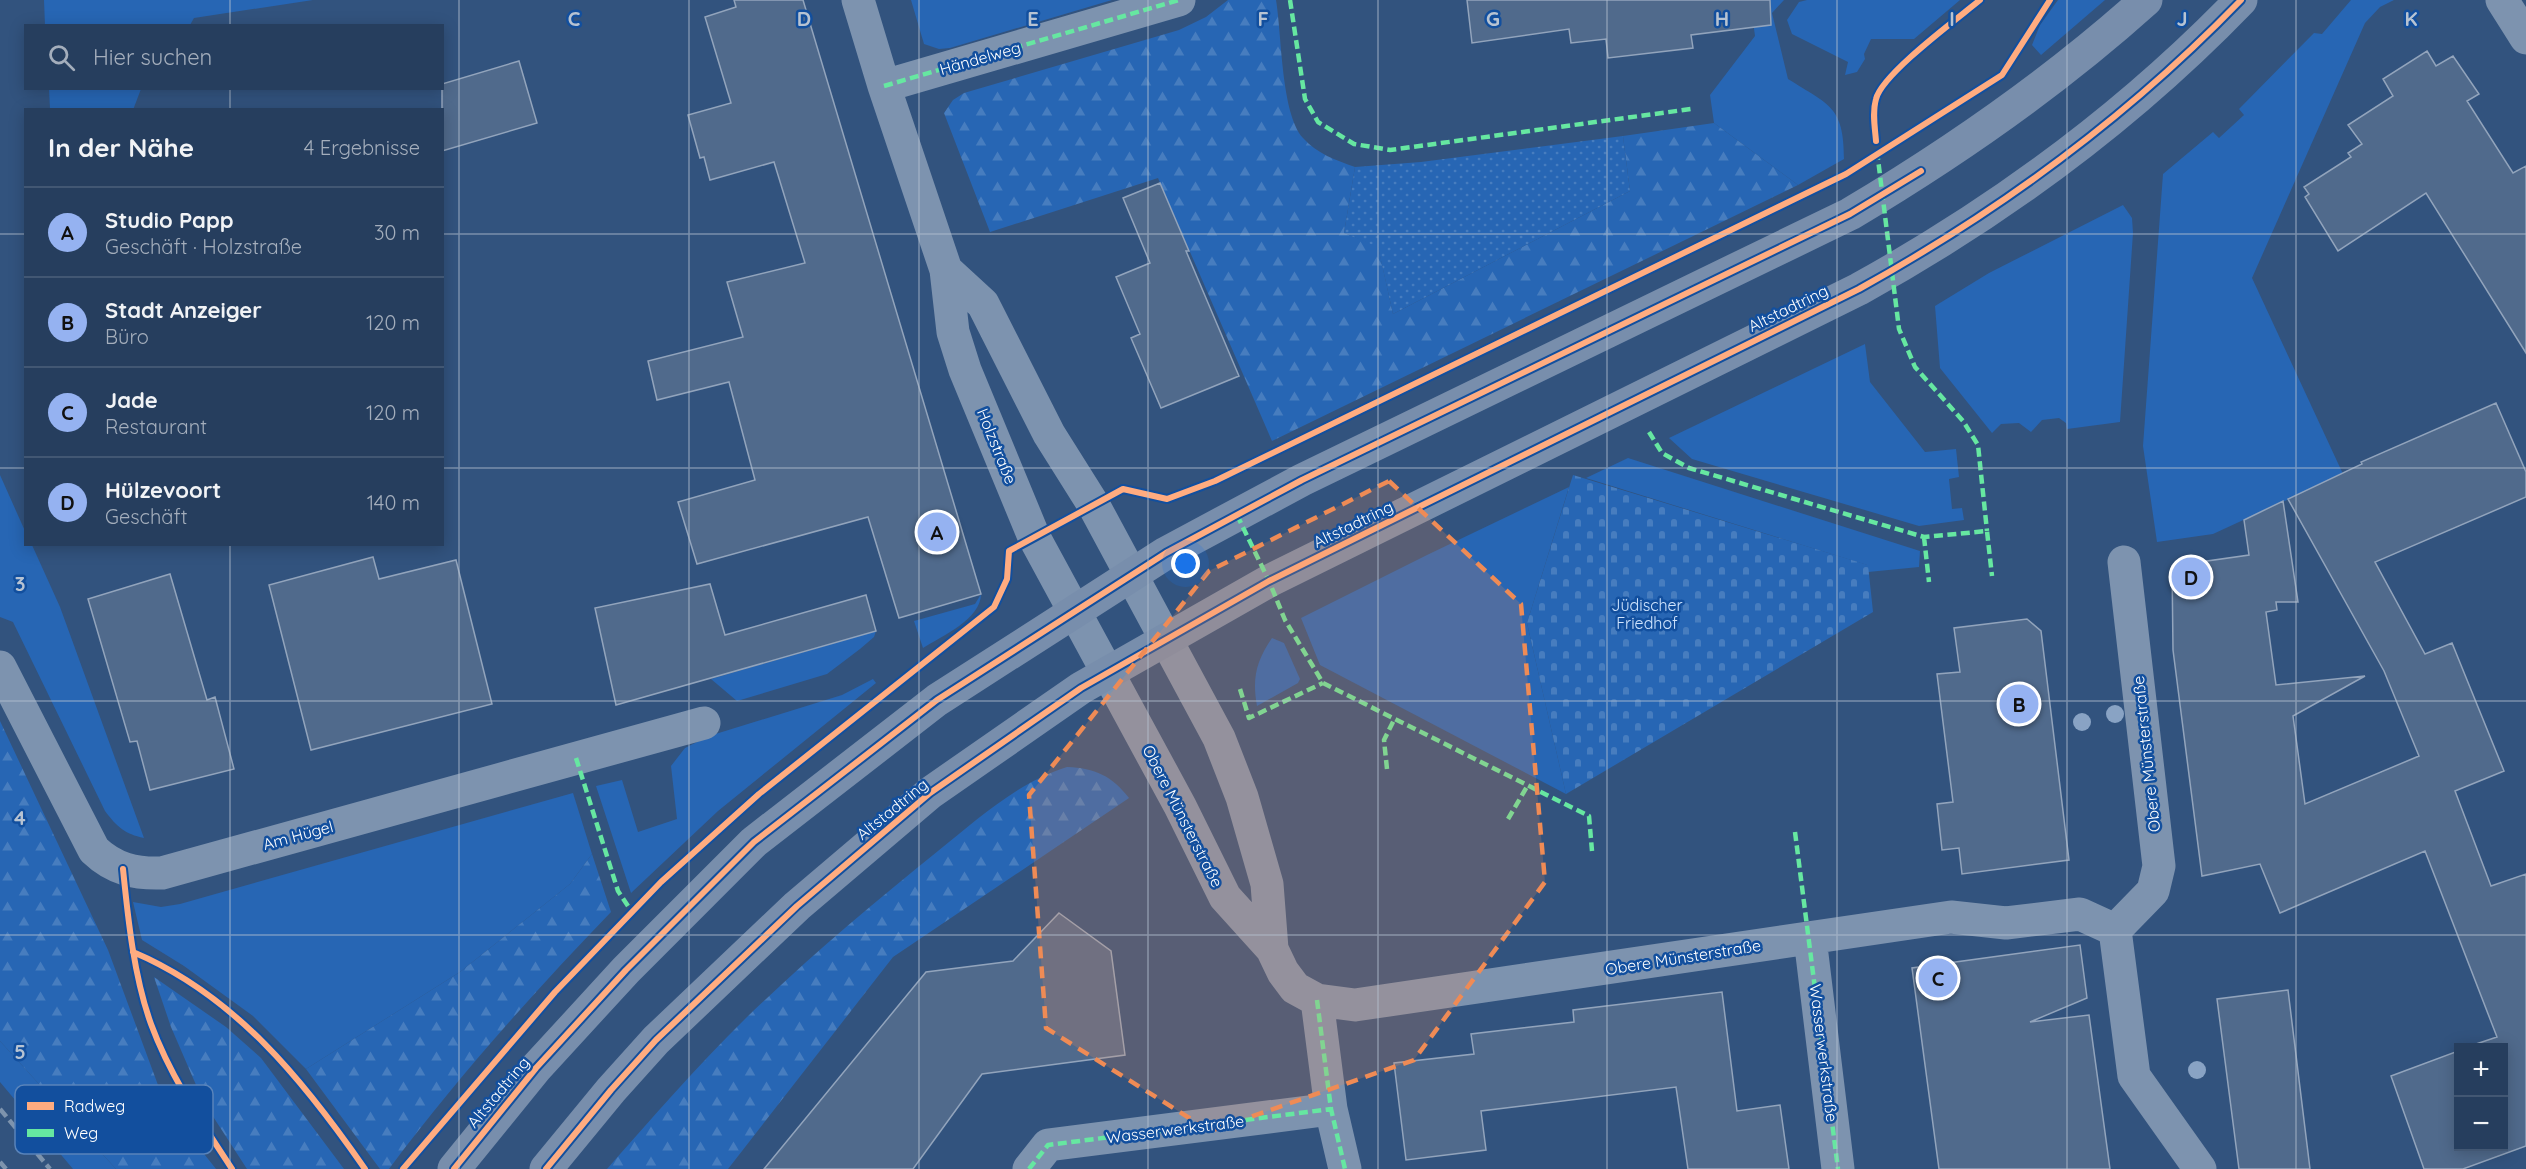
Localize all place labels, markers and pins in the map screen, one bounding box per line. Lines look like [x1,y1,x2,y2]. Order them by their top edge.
pin: A [918,510,956,554]
pin: D [2172,554,2210,600]
pin: B [2000,682,2038,726]
pin: C [1918,956,1958,1000]

